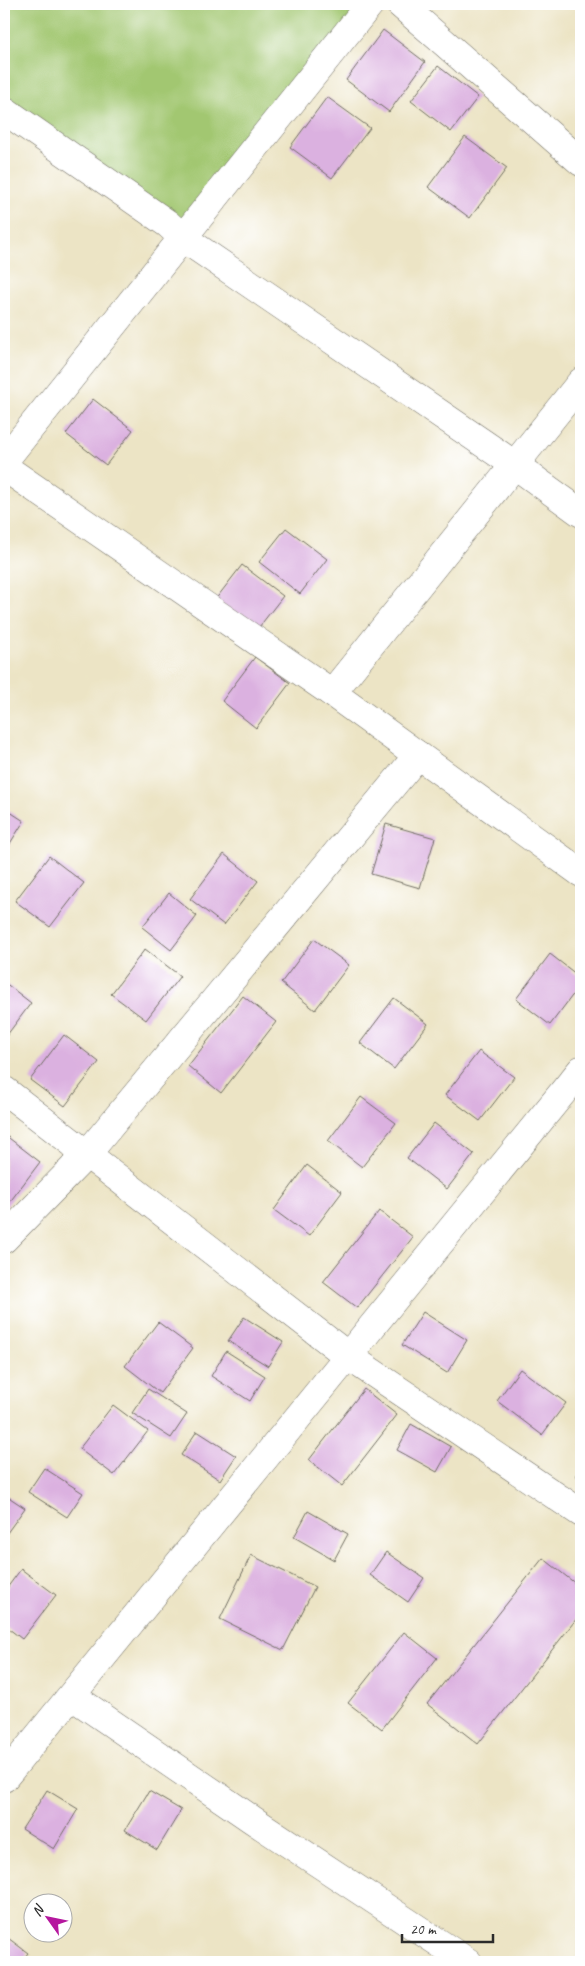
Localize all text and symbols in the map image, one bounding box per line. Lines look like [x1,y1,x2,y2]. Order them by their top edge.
north arrow [22,1894,72,1944]
text: N [28,1901,48,1919]
scale bar [402,1911,494,1943]
text: 20 m [410,1920,437,1939]

